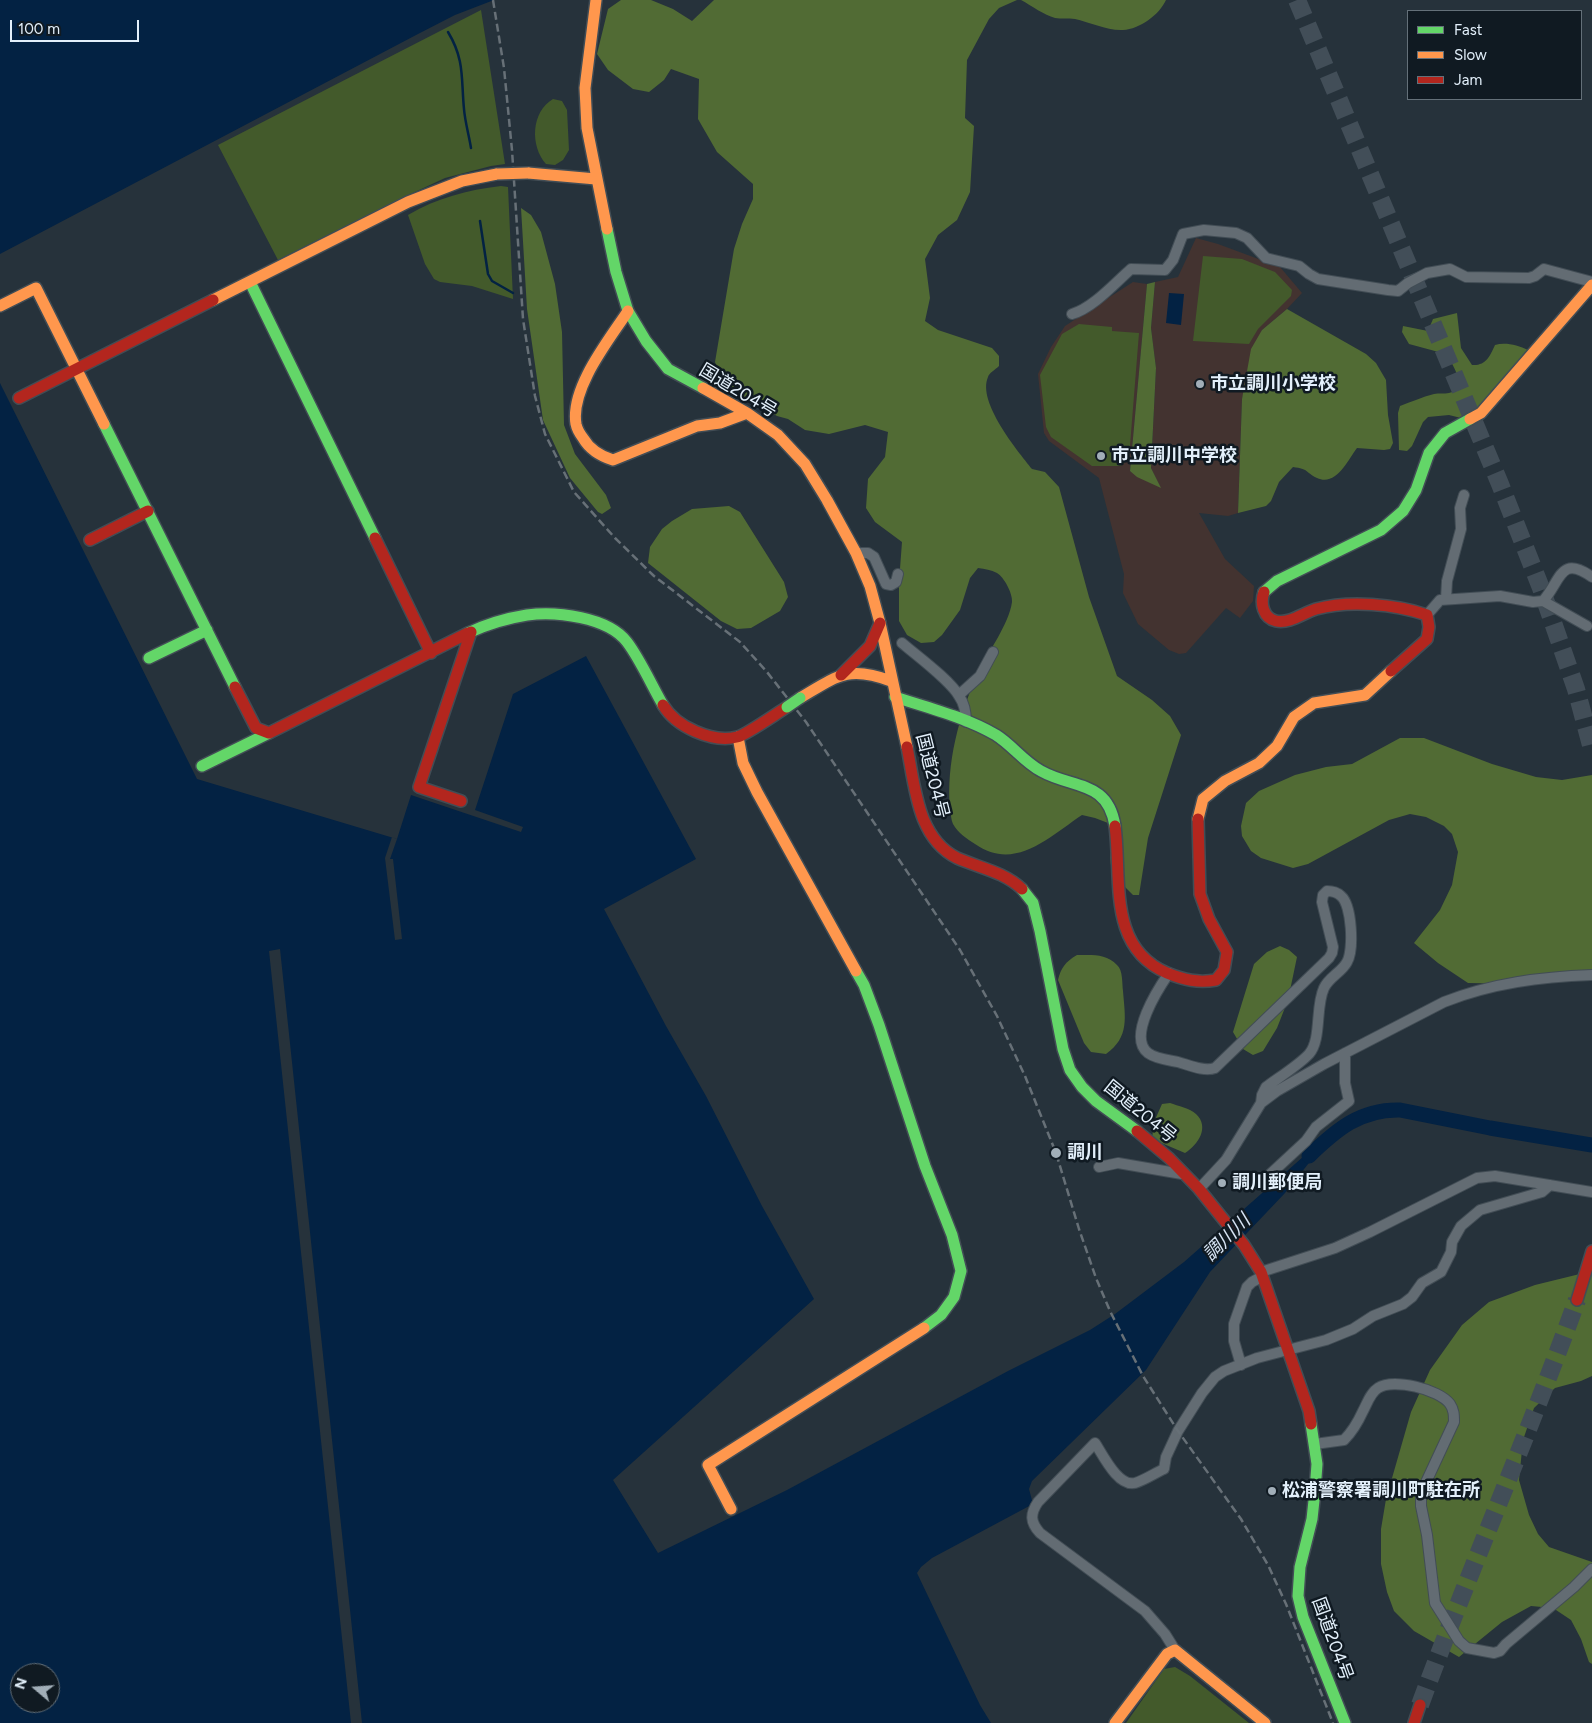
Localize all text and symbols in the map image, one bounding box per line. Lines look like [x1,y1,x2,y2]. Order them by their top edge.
scale bar [12,10,141,42]
legend [1407,10,1582,100]
text: 100 m [18,20,60,38]
text: Fast [1454,21,1482,39]
text: Slow [1454,46,1487,64]
text: Jam [1454,71,1482,89]
street label: 国道204号 [695,359,781,423]
place label: 市立調川小学校 [1210,373,1336,395]
marker: 市立調川小学校 [1194,378,1206,390]
place label: 市立調川中学校 [1111,445,1237,467]
marker: 市立調川中学校 [1095,450,1107,462]
street label: 国道204号 [911,731,953,821]
street label: 国道204号 [1099,1076,1181,1148]
place label: 調川 [1067,1142,1103,1164]
marker: 調川 [1049,1146,1063,1160]
place label: 調川郵便局 [1232,1172,1322,1194]
marker: 調川郵便局 [1216,1177,1228,1189]
water label: 調川川 [1199,1210,1255,1266]
place label: 松浦警察署調川町駐在所 [1282,1480,1480,1502]
marker: 松浦警察署調川町駐在所 [1266,1485,1278,1497]
street label: 国道204号 [1307,1595,1357,1683]
north arrow [10,1663,60,1713]
text: N [11,1676,31,1691]

